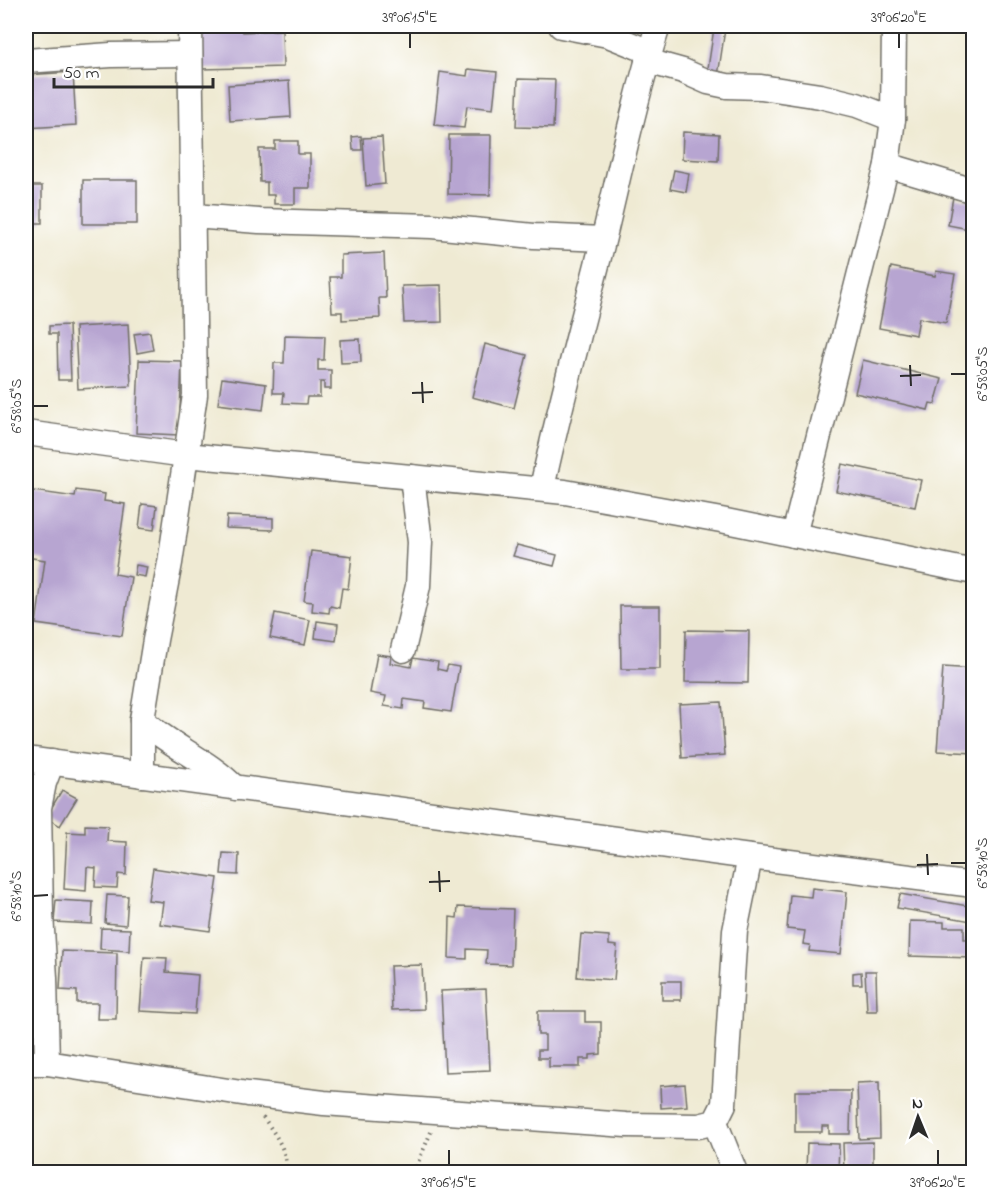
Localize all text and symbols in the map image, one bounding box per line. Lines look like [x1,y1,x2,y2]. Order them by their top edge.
text: 39°06'15"E [382,7,438,29]
text: 39°06'20"E [871,7,927,29]
scale bar [54,51,213,89]
text: 50 m [63,61,100,87]
text: 6°58'05"S [972,346,994,401]
text: 6°58'05"S [6,378,28,433]
text: 6°58'10"S [972,837,994,888]
text: 6°58'10"S [6,870,28,921]
north arrow [888,1087,948,1147]
text: N [912,1092,924,1116]
text: 39°06'15"E [421,1172,477,1194]
text: 39°06'20"E [910,1172,966,1194]

